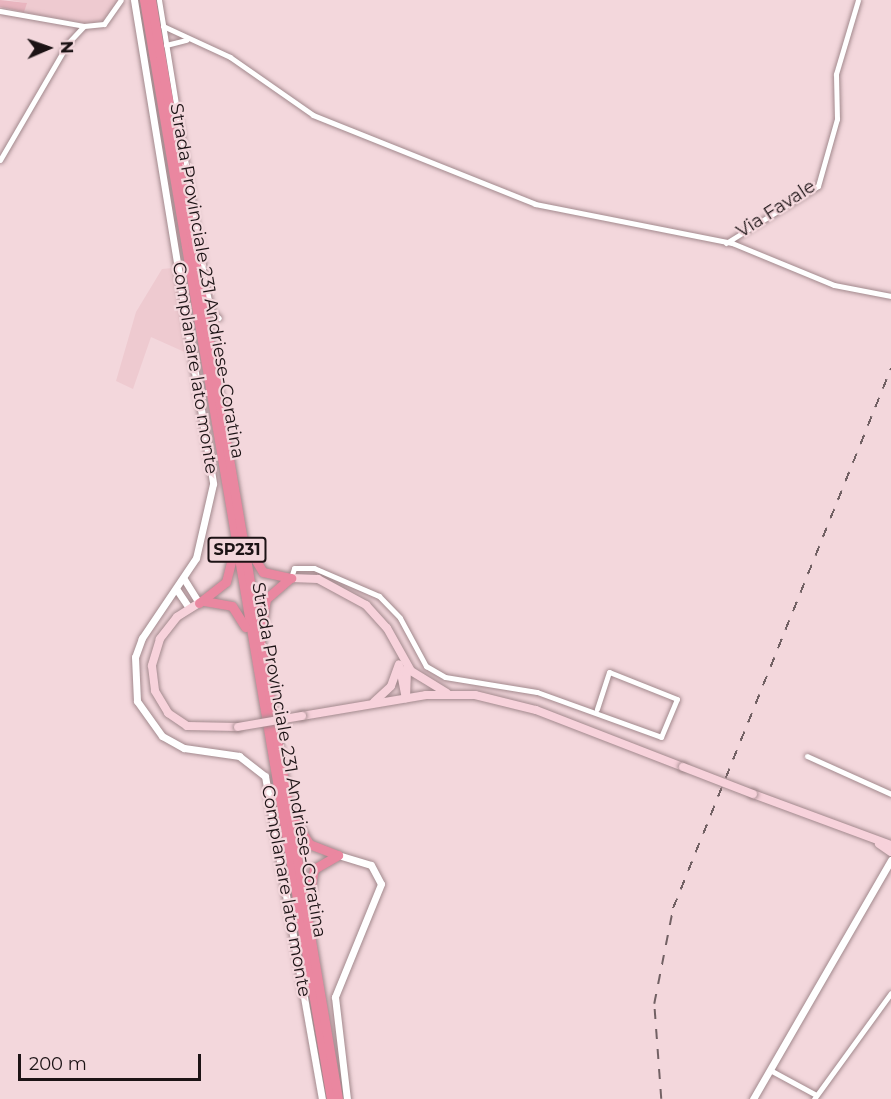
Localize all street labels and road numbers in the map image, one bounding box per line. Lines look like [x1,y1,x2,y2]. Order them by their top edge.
street label: Strada Provinciale 231 Andriese-Coratina [165,102,249,460]
street label: Via Favale [733,176,819,242]
street label: Complanare lato monte [168,260,222,476]
road number: SP231 [207,537,267,563]
street label: Strada Provinciale 231 Andriese-Coratina [247,581,331,939]
street label: Complanare lato monte [257,783,315,999]

